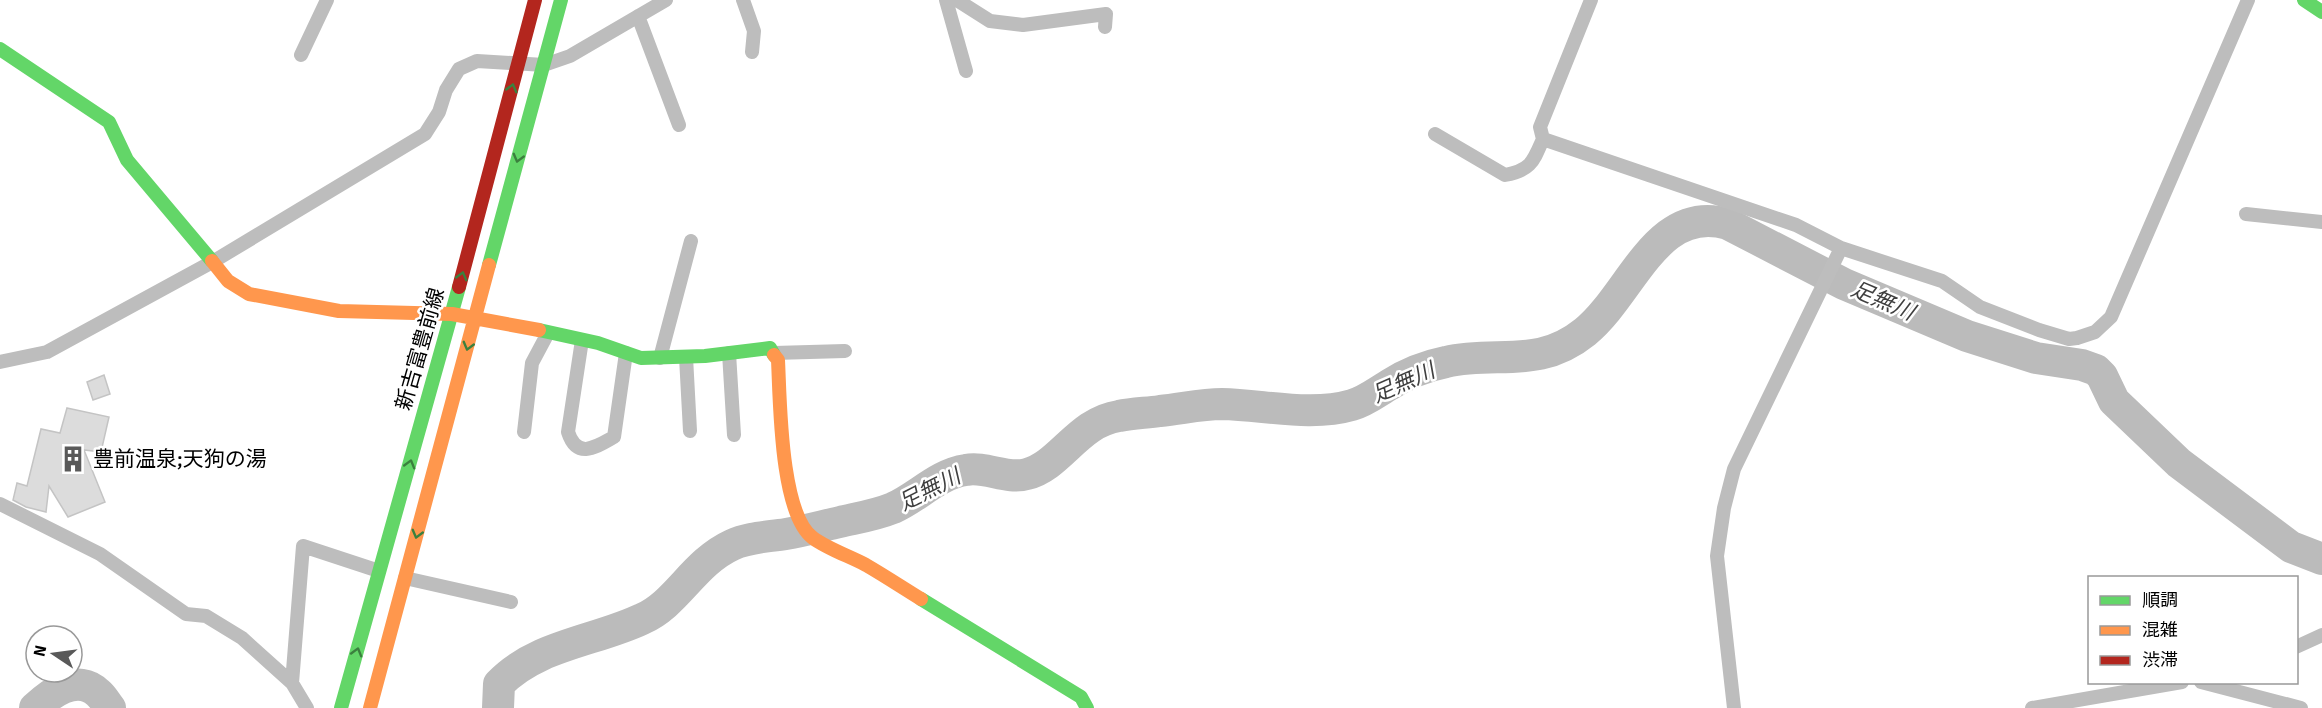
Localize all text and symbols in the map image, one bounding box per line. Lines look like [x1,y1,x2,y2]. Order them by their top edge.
one-way arrow [505,83,517,93]
one-way arrow [513,152,525,162]
one-way arrow [454,271,467,281]
water label: 足無川 [1847,275,1920,327]
street label: 新吉富豊前線 [390,285,450,413]
one-way arrow [463,340,475,351]
water label: 足無川 [1368,356,1441,408]
building icon: 豊前温泉;天狗の湯 [58,444,88,474]
place label: 豊前温泉;天狗の湯 [93,446,267,472]
one-way arrow [402,459,415,469]
water label: 足無川 [894,462,967,516]
one-way arrow [412,528,424,539]
legend [2088,576,2298,684]
text: 順調 [2142,589,2178,611]
text: 混雑 [2142,619,2178,641]
north arrow [24,624,84,684]
text: N [29,643,51,659]
one-way arrow [350,647,362,658]
text: 渋滞 [2142,649,2178,671]

